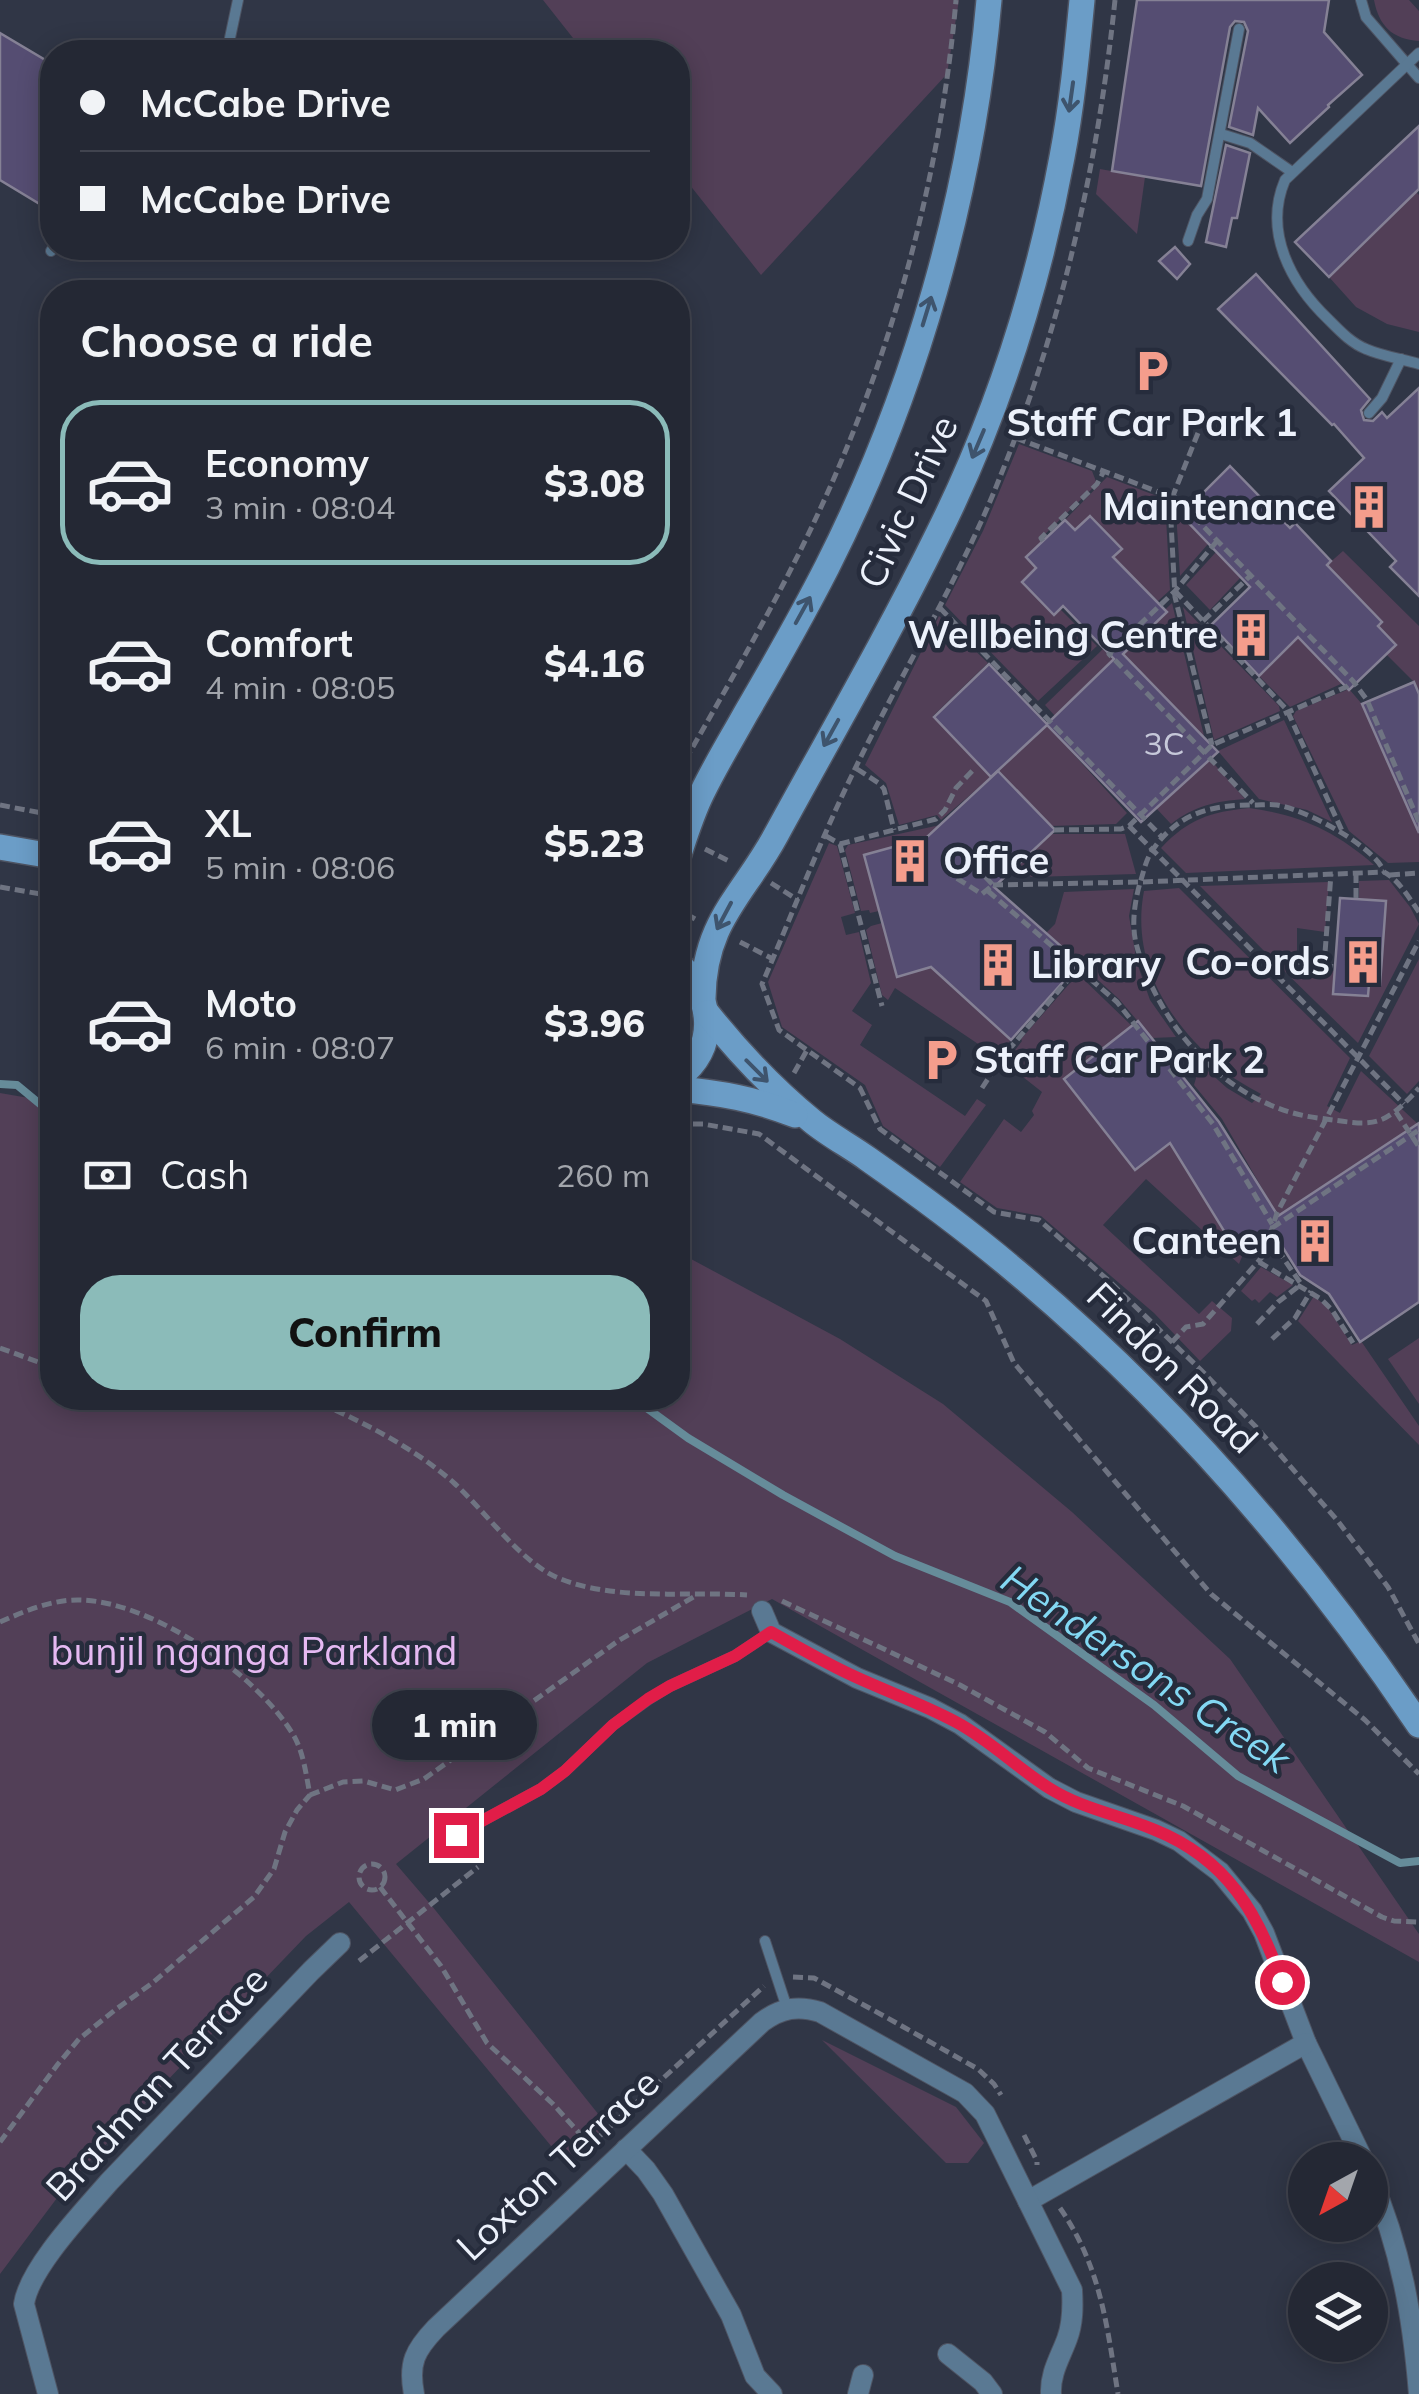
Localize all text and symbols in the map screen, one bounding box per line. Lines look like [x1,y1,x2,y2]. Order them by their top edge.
text: McCabe Drive [140,79,391,127]
one-way arrow [1062,80,1080,113]
text: McCabe Drive [140,175,391,223]
one-way arrow [919,295,937,327]
text: Choose a ride [80,312,373,368]
parking icon: Staff Car Park 1 [1128,347,1176,395]
place label: Staff Car Park 1 [1006,398,1298,446]
street label: Civic Drive [846,408,968,595]
one-way arrow [968,428,986,458]
icon: car [85,438,175,528]
text: Economy [205,439,369,487]
text: $3.08 [544,459,645,507]
place label: Maintenance [1103,482,1336,530]
building icon: Maintenance [1345,483,1393,531]
text: 3 min · 08:04 [205,487,395,527]
one-way arrow [793,596,813,625]
place label: Wellbeing Centre [908,610,1218,658]
building icon: Wellbeing Centre [1227,611,1275,659]
icon: car [85,618,175,708]
text: Comfort [205,619,353,667]
text: $4.16 [544,639,645,687]
text: 4 min · 08:05 [205,667,395,707]
one-way arrow [821,718,841,748]
house number: 3C [1143,723,1185,763]
icon: car [85,798,175,888]
text: XL [205,799,252,847]
text: $5.23 [544,819,645,867]
place label: Office [943,836,1049,884]
building icon: Office [886,837,934,885]
text: 5 min · 08:06 [205,847,395,887]
one-way arrow [714,900,733,930]
place label: Co-ords [1185,937,1330,985]
building icon: Co-ords [1339,938,1387,986]
place label: Library [1031,940,1161,988]
building icon: Library [974,941,1022,989]
icon: car [85,978,175,1068]
text: Moto [205,979,297,1027]
text: $3.96 [544,999,645,1047]
text: 6 min · 08:07 [205,1027,395,1067]
place label: Staff Car Park 2 [974,1035,1265,1083]
parking icon: Staff Car Park 2 [917,1036,965,1084]
one-way arrow [745,1058,769,1082]
icon: cash [80,1148,135,1203]
text: Cash [160,1151,249,1199]
text: 260 m [556,1155,650,1195]
place label: Canteen [1131,1216,1282,1264]
building icon: Canteen [1291,1217,1339,1265]
street label: Findon Road [1077,1272,1268,1463]
button: Confirm [80,1275,650,1390]
water label: Hendersons Creek [992,1553,1302,1784]
park label: bunjil nganga Parkland [51,1627,457,1675]
callout: 1 min [374,1690,538,1760]
text: 1 min [412,1705,497,1745]
route end [434,1813,479,1858]
street label: Bradman Terrace [35,1956,277,2211]
route start [1260,1960,1305,2005]
street label: Loxton Terrace [446,2058,668,2270]
north arrow [1288,2142,1388,2242]
map controls [1288,2142,1388,2362]
button: layers [1288,2262,1388,2362]

